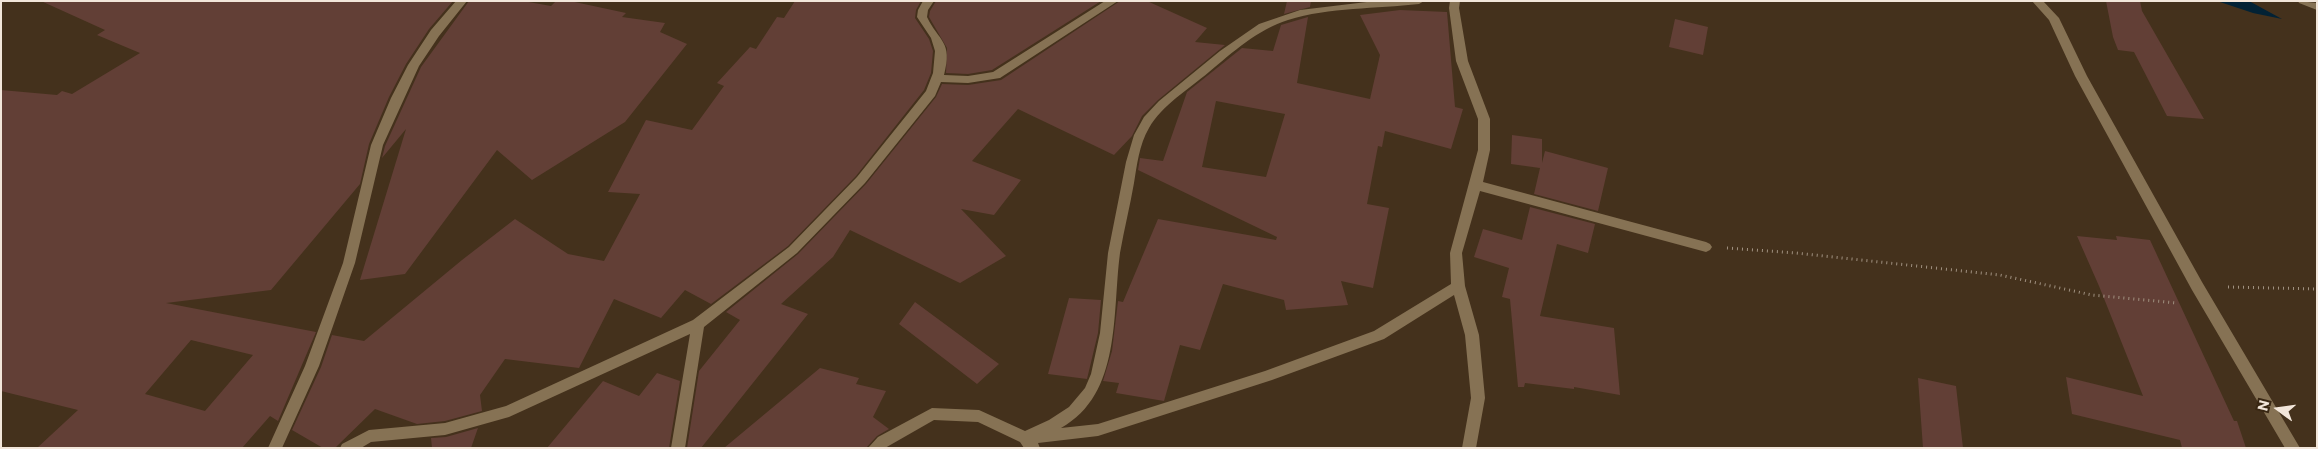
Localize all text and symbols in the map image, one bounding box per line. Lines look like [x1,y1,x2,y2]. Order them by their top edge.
north arrow [2253,384,2303,434]
text: N [2253,398,2272,412]

